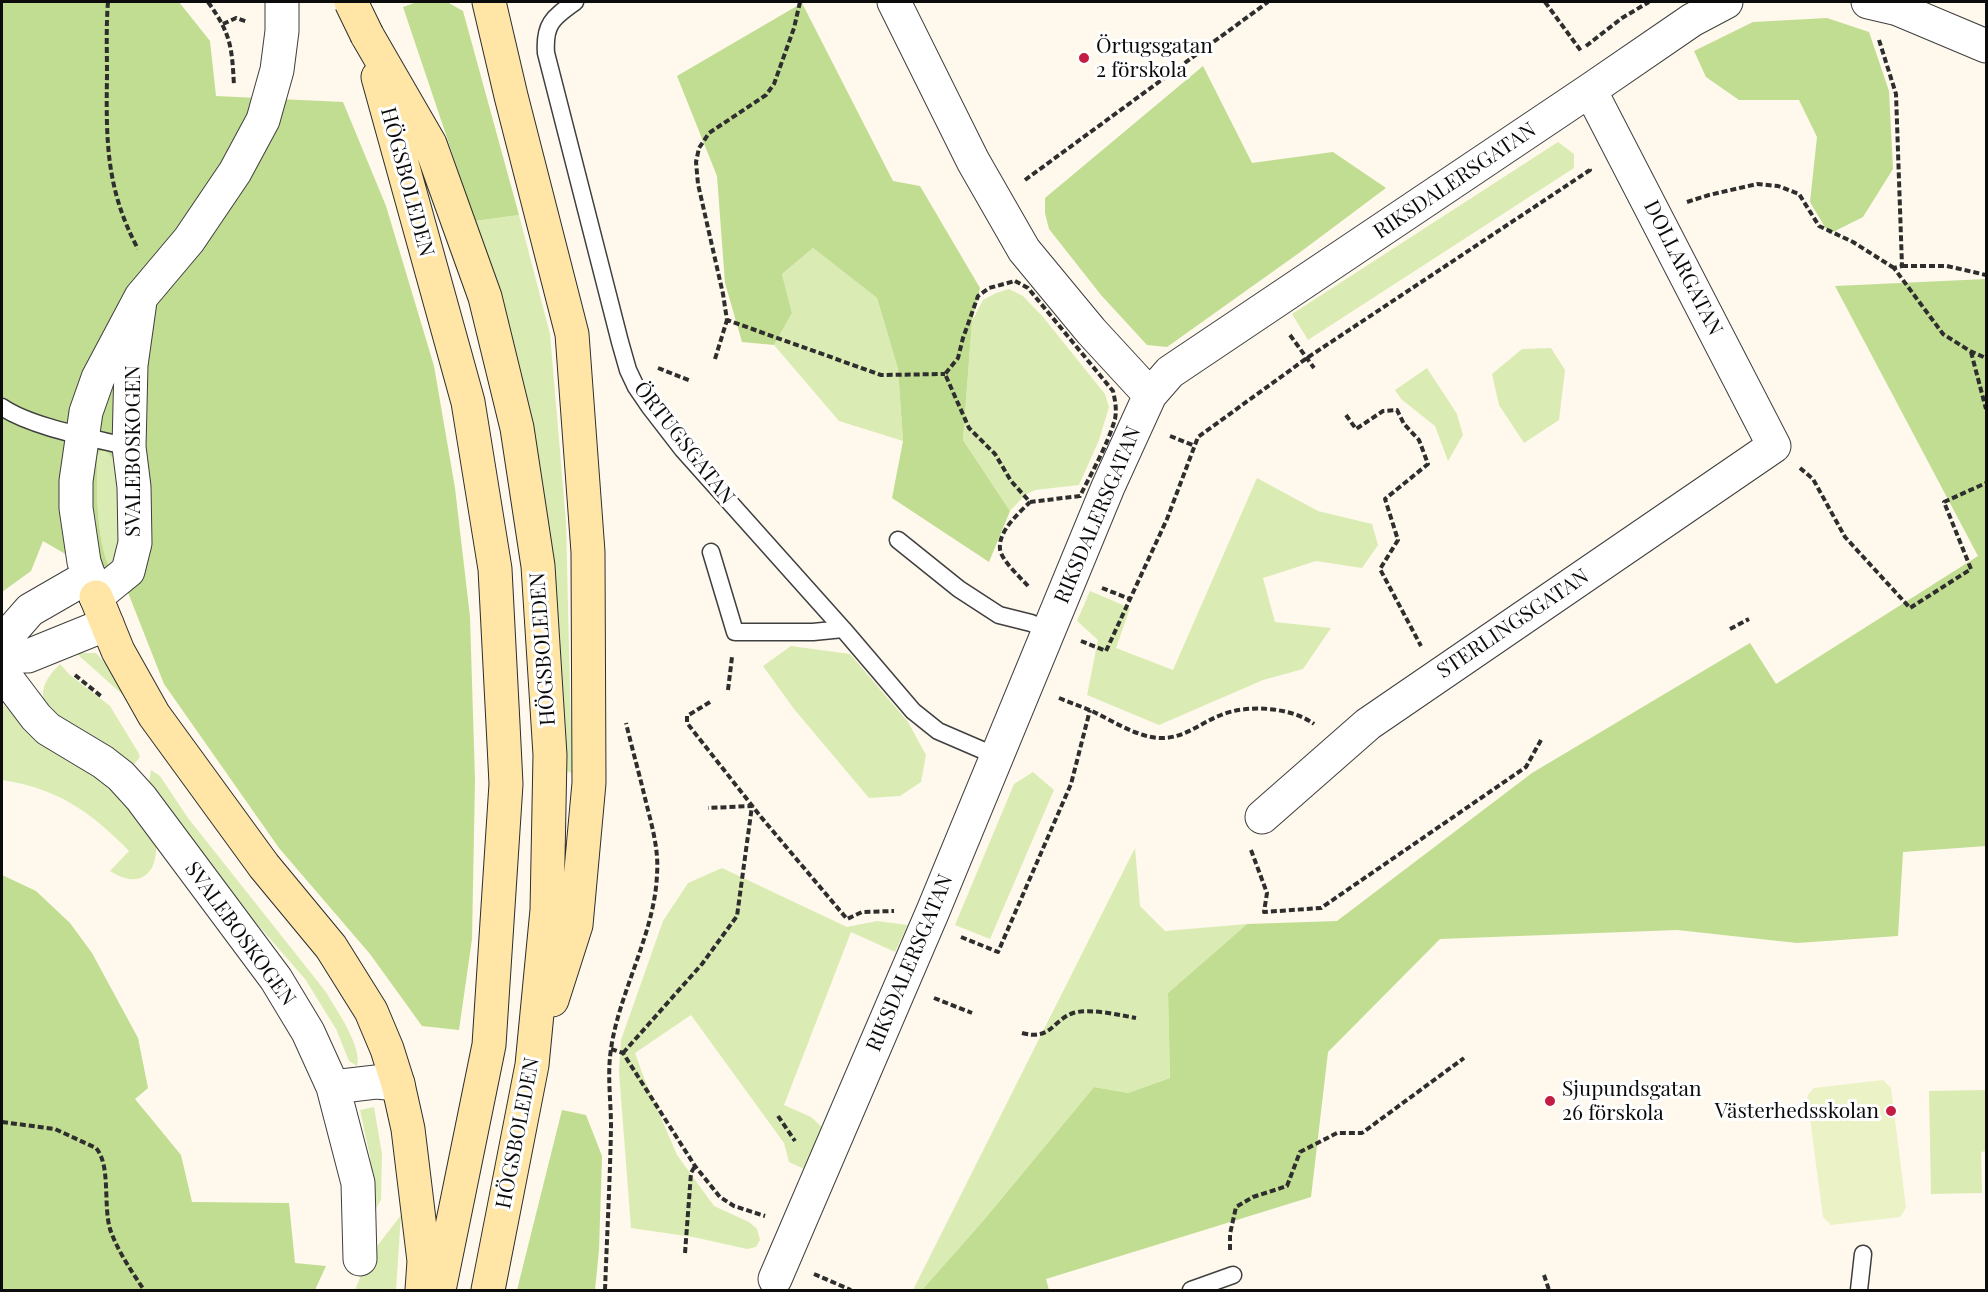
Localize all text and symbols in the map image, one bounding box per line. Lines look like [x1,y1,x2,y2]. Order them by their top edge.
place label: Örtugsgatan 2 förskola [1096,33,1213,83]
marker: Örtugsgatan 2 förskola [1077,51,1091,65]
street label: HÖGSBOLEDEN [375,105,439,259]
street label: RIKSDALERSGATAN [1369,117,1541,245]
street label: DOLLARGATAN [1638,196,1728,340]
street label: SVALEBOSKOGEN [120,365,146,537]
street label: ÖRTUGSGATAN [628,377,740,509]
street label: RIKSDALERSGATAN [1049,423,1147,607]
street label: STERLINGSGATAN [1432,564,1594,684]
street label: HÖGSBOLEDEN [525,572,561,726]
street label: SVALEBOSKOGEN [179,857,301,1011]
street label: RIKSDALERSGATAN [861,871,959,1055]
street label: HÖGSBOLEDEN [491,1055,545,1211]
place label: Sjupundsgatan 26 förskola [1562,1076,1701,1126]
marker: Sjupundsgatan 26 förskola [1543,1094,1557,1108]
place label: Västerhedsskolan [1715,1098,1879,1124]
marker: Västerhedsskolan [1884,1104,1898,1118]

